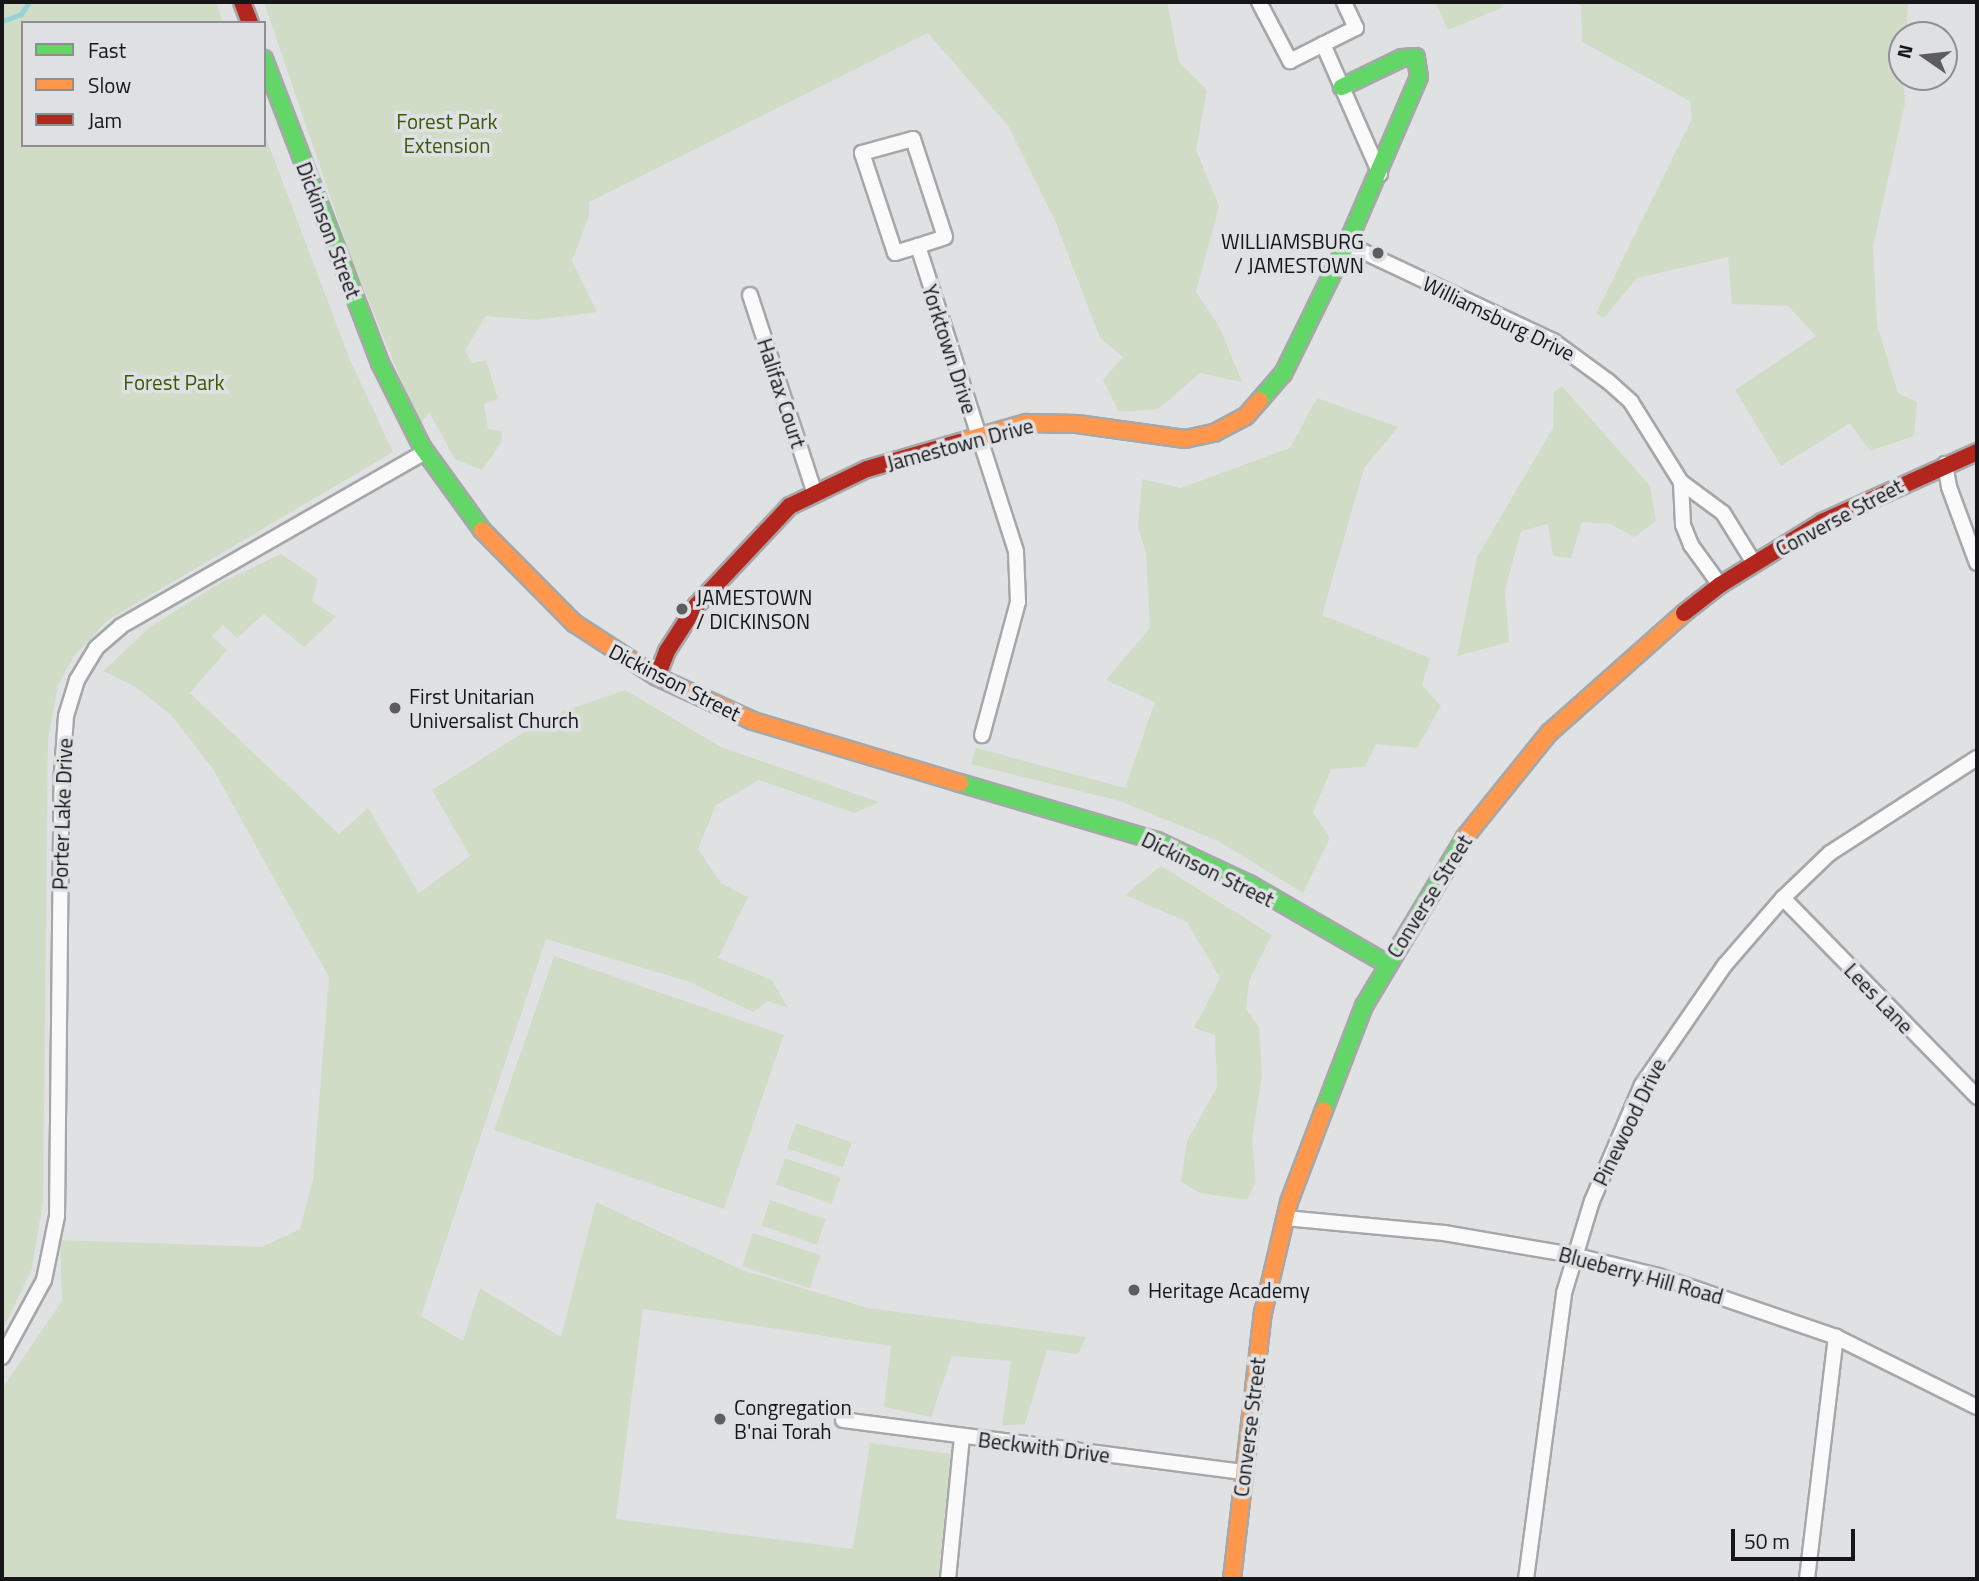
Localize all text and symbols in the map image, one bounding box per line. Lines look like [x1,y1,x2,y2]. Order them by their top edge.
legend [21,21,266,147]
north arrow [1888,21,1958,91]
text: Fast [88,34,126,66]
text: N [1888,41,1920,61]
text: Slow [88,69,131,101]
text: Jam [88,104,122,136]
park label: Forest Park Extension [396,108,498,158]
street label: Dickinson Street [291,158,367,302]
place label: WILLIAMSBURG / JAMESTOWN [1221,228,1364,278]
marker: WILLIAMSBURG / JAMESTOWN [1370,245,1386,261]
street label: Williamsburg Drive [1419,270,1579,366]
street label: Yorktown Drive [917,281,983,417]
street label: Halifax Court [752,335,812,451]
park label: Forest Park [123,369,225,395]
street label: Jamestown Drive [884,412,1036,476]
street label: Converse Street [1771,473,1907,561]
place label: JAMESTOWN / DICKINSON [696,584,812,634]
marker: JAMESTOWN / DICKINSON [674,601,690,617]
street label: Dickinson Street [605,638,745,726]
place label: First Unitarian Universalist Church [409,683,579,733]
marker: First Unitarian Universalist Church [387,700,403,716]
street label: Porter Lake Drive [47,738,77,890]
street label: Dickinson Street [1138,826,1278,912]
street label: Converse Street [1381,830,1477,962]
street label: Lees Lane [1839,958,1919,1038]
street label: Pinewood Drive [1587,1054,1671,1190]
street label: Blueberry Hill Road [1556,1241,1726,1309]
place label: Heritage Academy [1148,1277,1310,1303]
marker: Heritage Academy [1126,1282,1142,1298]
street label: Converse Street [1228,1356,1270,1498]
place label: Congregation B'nai Torah [734,1394,852,1444]
marker: Congregation B'nai Torah [712,1411,728,1427]
street label: Beckwith Drive [977,1426,1111,1468]
scale bar [1734,1514,1858,1558]
text: 50 m [1744,1525,1790,1557]

